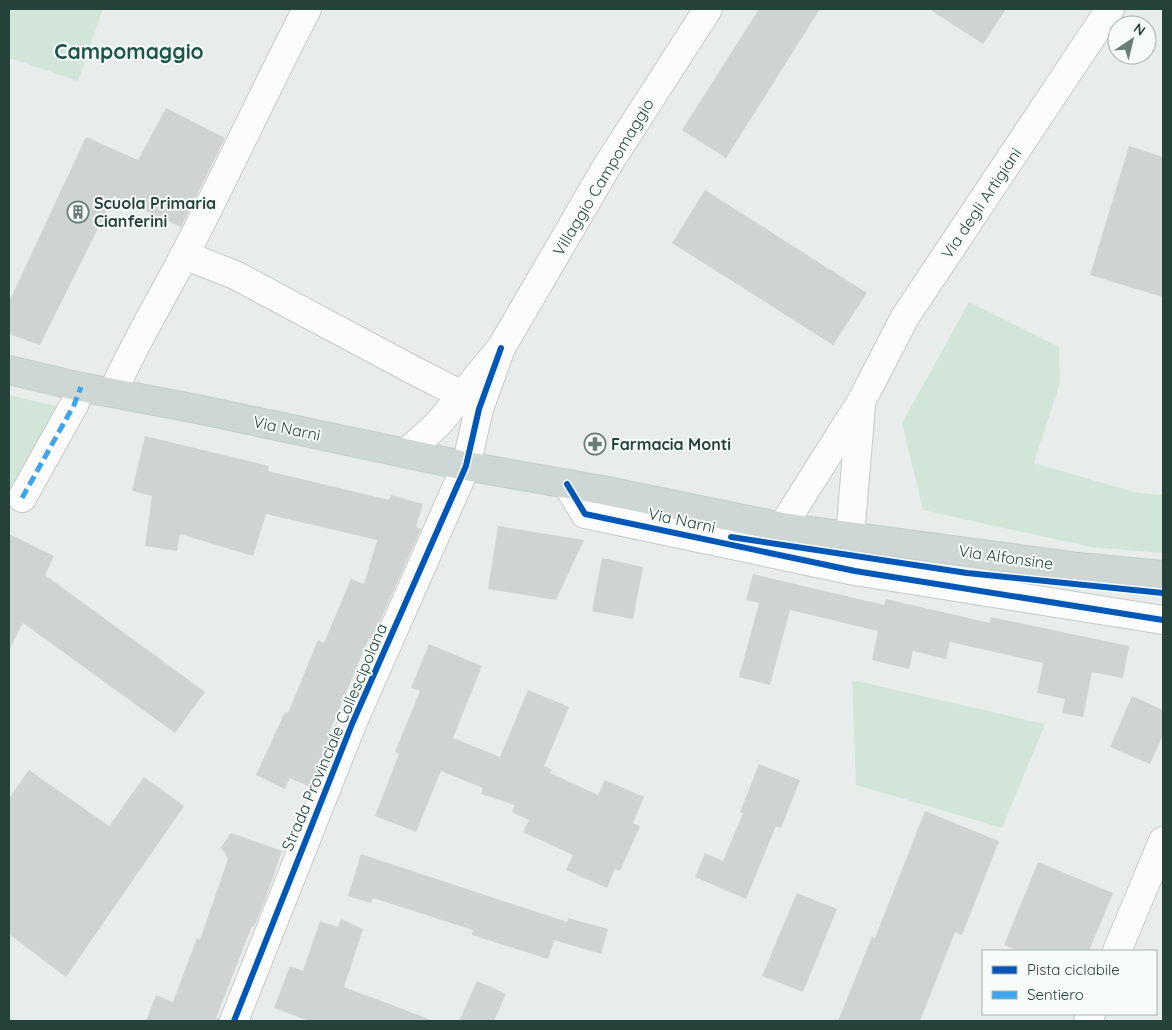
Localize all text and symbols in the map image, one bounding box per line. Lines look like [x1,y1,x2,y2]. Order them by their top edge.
north arrow [1107,15,1157,65]
text: N [1130,19,1149,40]
district label: Campomaggio [54,38,204,64]
street label: Villaggio Campomaggio [548,95,658,259]
street label: Via degli Artigiani [937,144,1025,262]
place label: Scuola Primaria Cianferini [94,193,216,231]
building icon: Scuola Primaria Cianferini [66,200,90,224]
street label: Via Narni [252,411,322,445]
pharmacy icon: Farmacia Monti [583,432,607,456]
place label: Farmacia Monti [611,434,731,454]
street label: Via Narni [647,503,717,537]
street label: Via Alfonsine [957,540,1055,574]
street label: Strada Provinciale Collescipolana [277,620,391,854]
legend [982,950,1157,1015]
text: Pista ciclabile [1027,960,1120,979]
text: Sentiero [1027,985,1084,1004]

